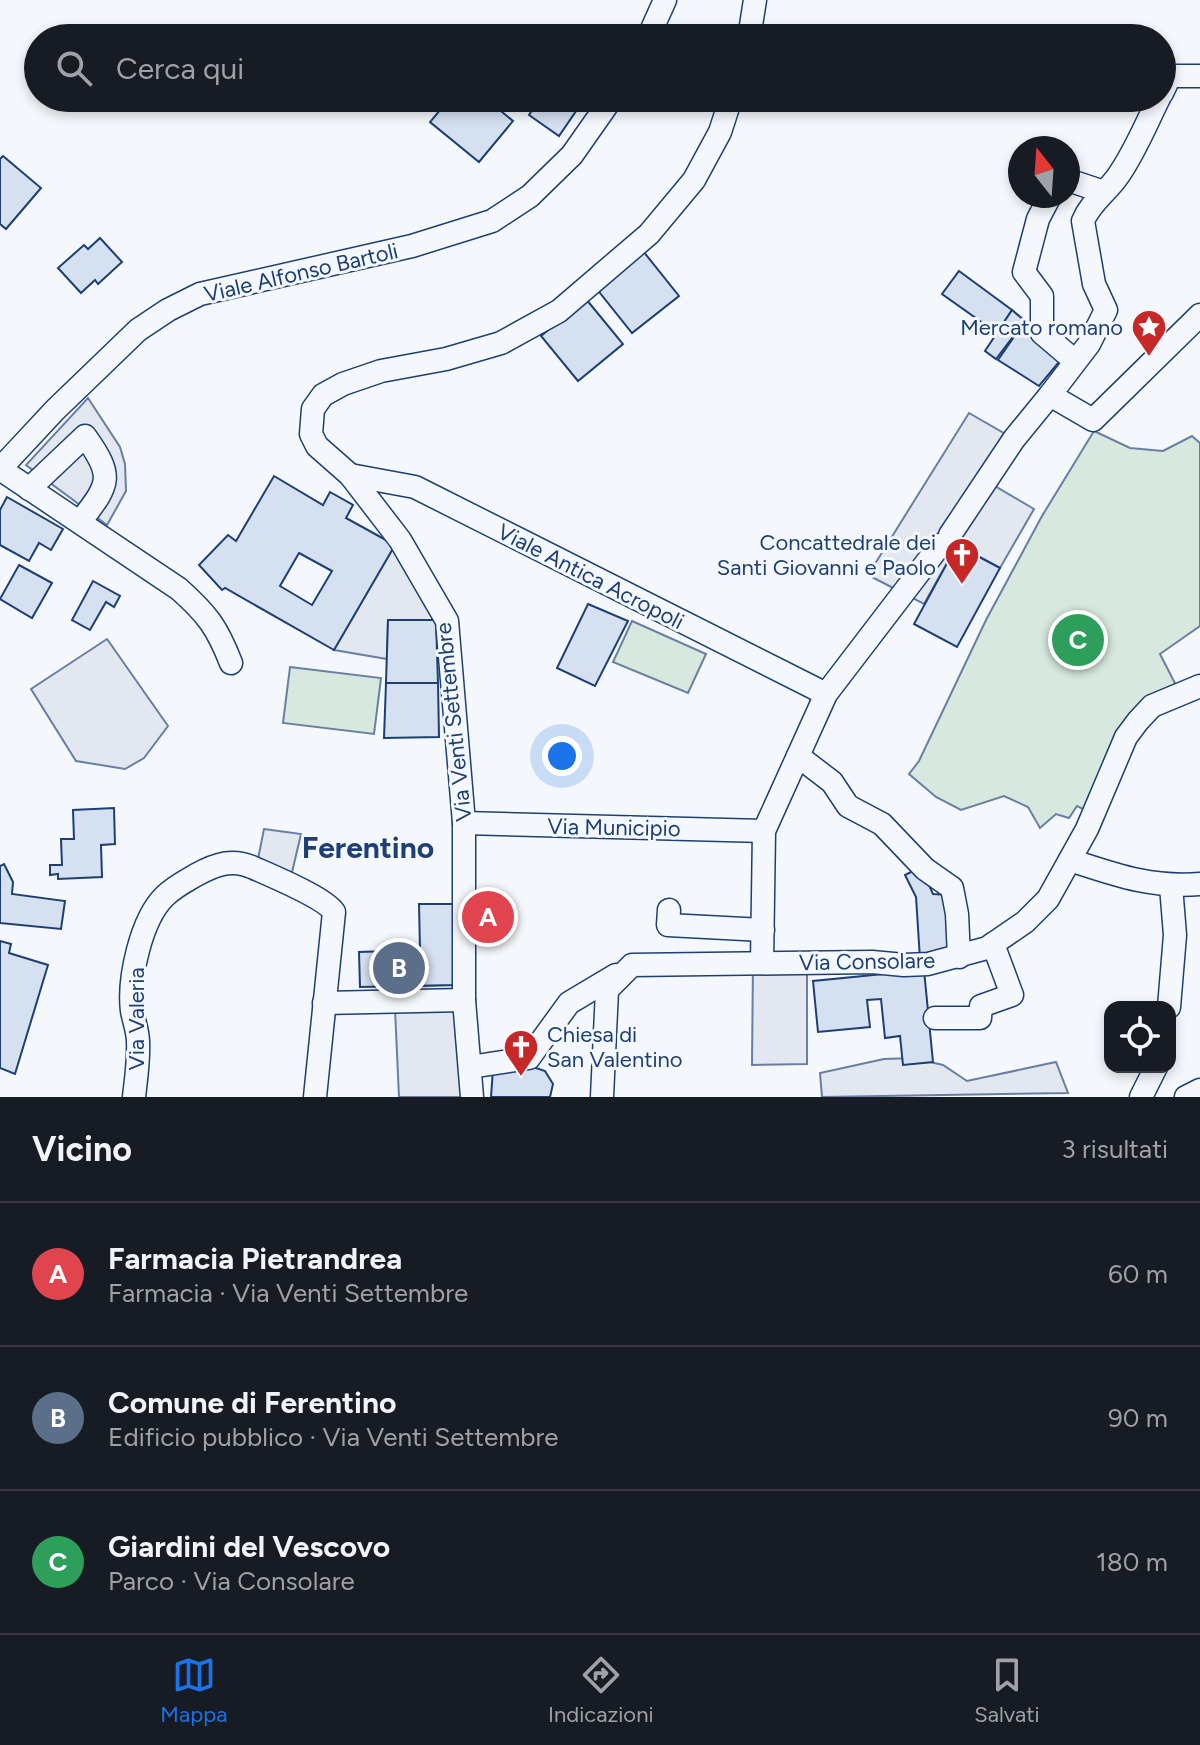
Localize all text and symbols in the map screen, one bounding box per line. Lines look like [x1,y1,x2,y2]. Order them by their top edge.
search box [24,24,1176,112]
icon: search [52,46,96,90]
text: Cerca qui [116,50,244,87]
north arrow [1008,136,1080,208]
street label: Viale Alfonso Bartoli [202,237,401,308]
place icon: Mercato romano [1130,308,1168,358]
place label: Mercato romano [960,314,1123,341]
street label: Viale Antica Acropoli [493,518,688,635]
place label: Concattedrale dei Santi Giovanni e Paolo [717,529,936,581]
church icon: Concattedrale dei Santi Giovanni e Paolo [943,536,981,586]
pin: C [1052,610,1104,670]
street label: Via Venti Settembre [430,621,477,823]
your location [542,736,582,776]
street label: Via Municipio [547,813,681,842]
district label: Ferentino [302,829,434,866]
pin: A [462,887,514,947]
pin: B [373,938,425,998]
street label: Via Consolare [799,947,935,976]
street label: Via Valeria [123,967,150,1071]
map controls [1104,1001,1176,1073]
button: locate [1104,1001,1176,1073]
place label: Chiesa di San Valentino [547,1021,683,1073]
church icon: Chiesa di San Valentino [502,1028,540,1078]
text: Vicino [32,1129,132,1170]
text: 3 risultati [1061,1133,1168,1165]
text: Farmacia Pietrandrea [108,1240,402,1277]
text: A [49,1258,67,1290]
text: 60 m [1108,1258,1168,1290]
text: Farmacia · Via Venti Settembre [108,1277,468,1309]
text: Comune di Ferentino [108,1384,396,1421]
text: B [50,1402,66,1434]
text: 90 m [1108,1402,1168,1434]
text: Edificio pubblico · Via Venti Settembre [108,1421,559,1453]
text: Giardini del Vescovo [108,1528,390,1565]
text: C [49,1546,67,1578]
text: 180 m [1096,1546,1168,1578]
text: Parco · Via Consolare [108,1565,355,1597]
tab: Mappa [160,1653,227,1728]
tab: Indicazioni [548,1653,654,1728]
tab: Salvati [974,1653,1040,1728]

